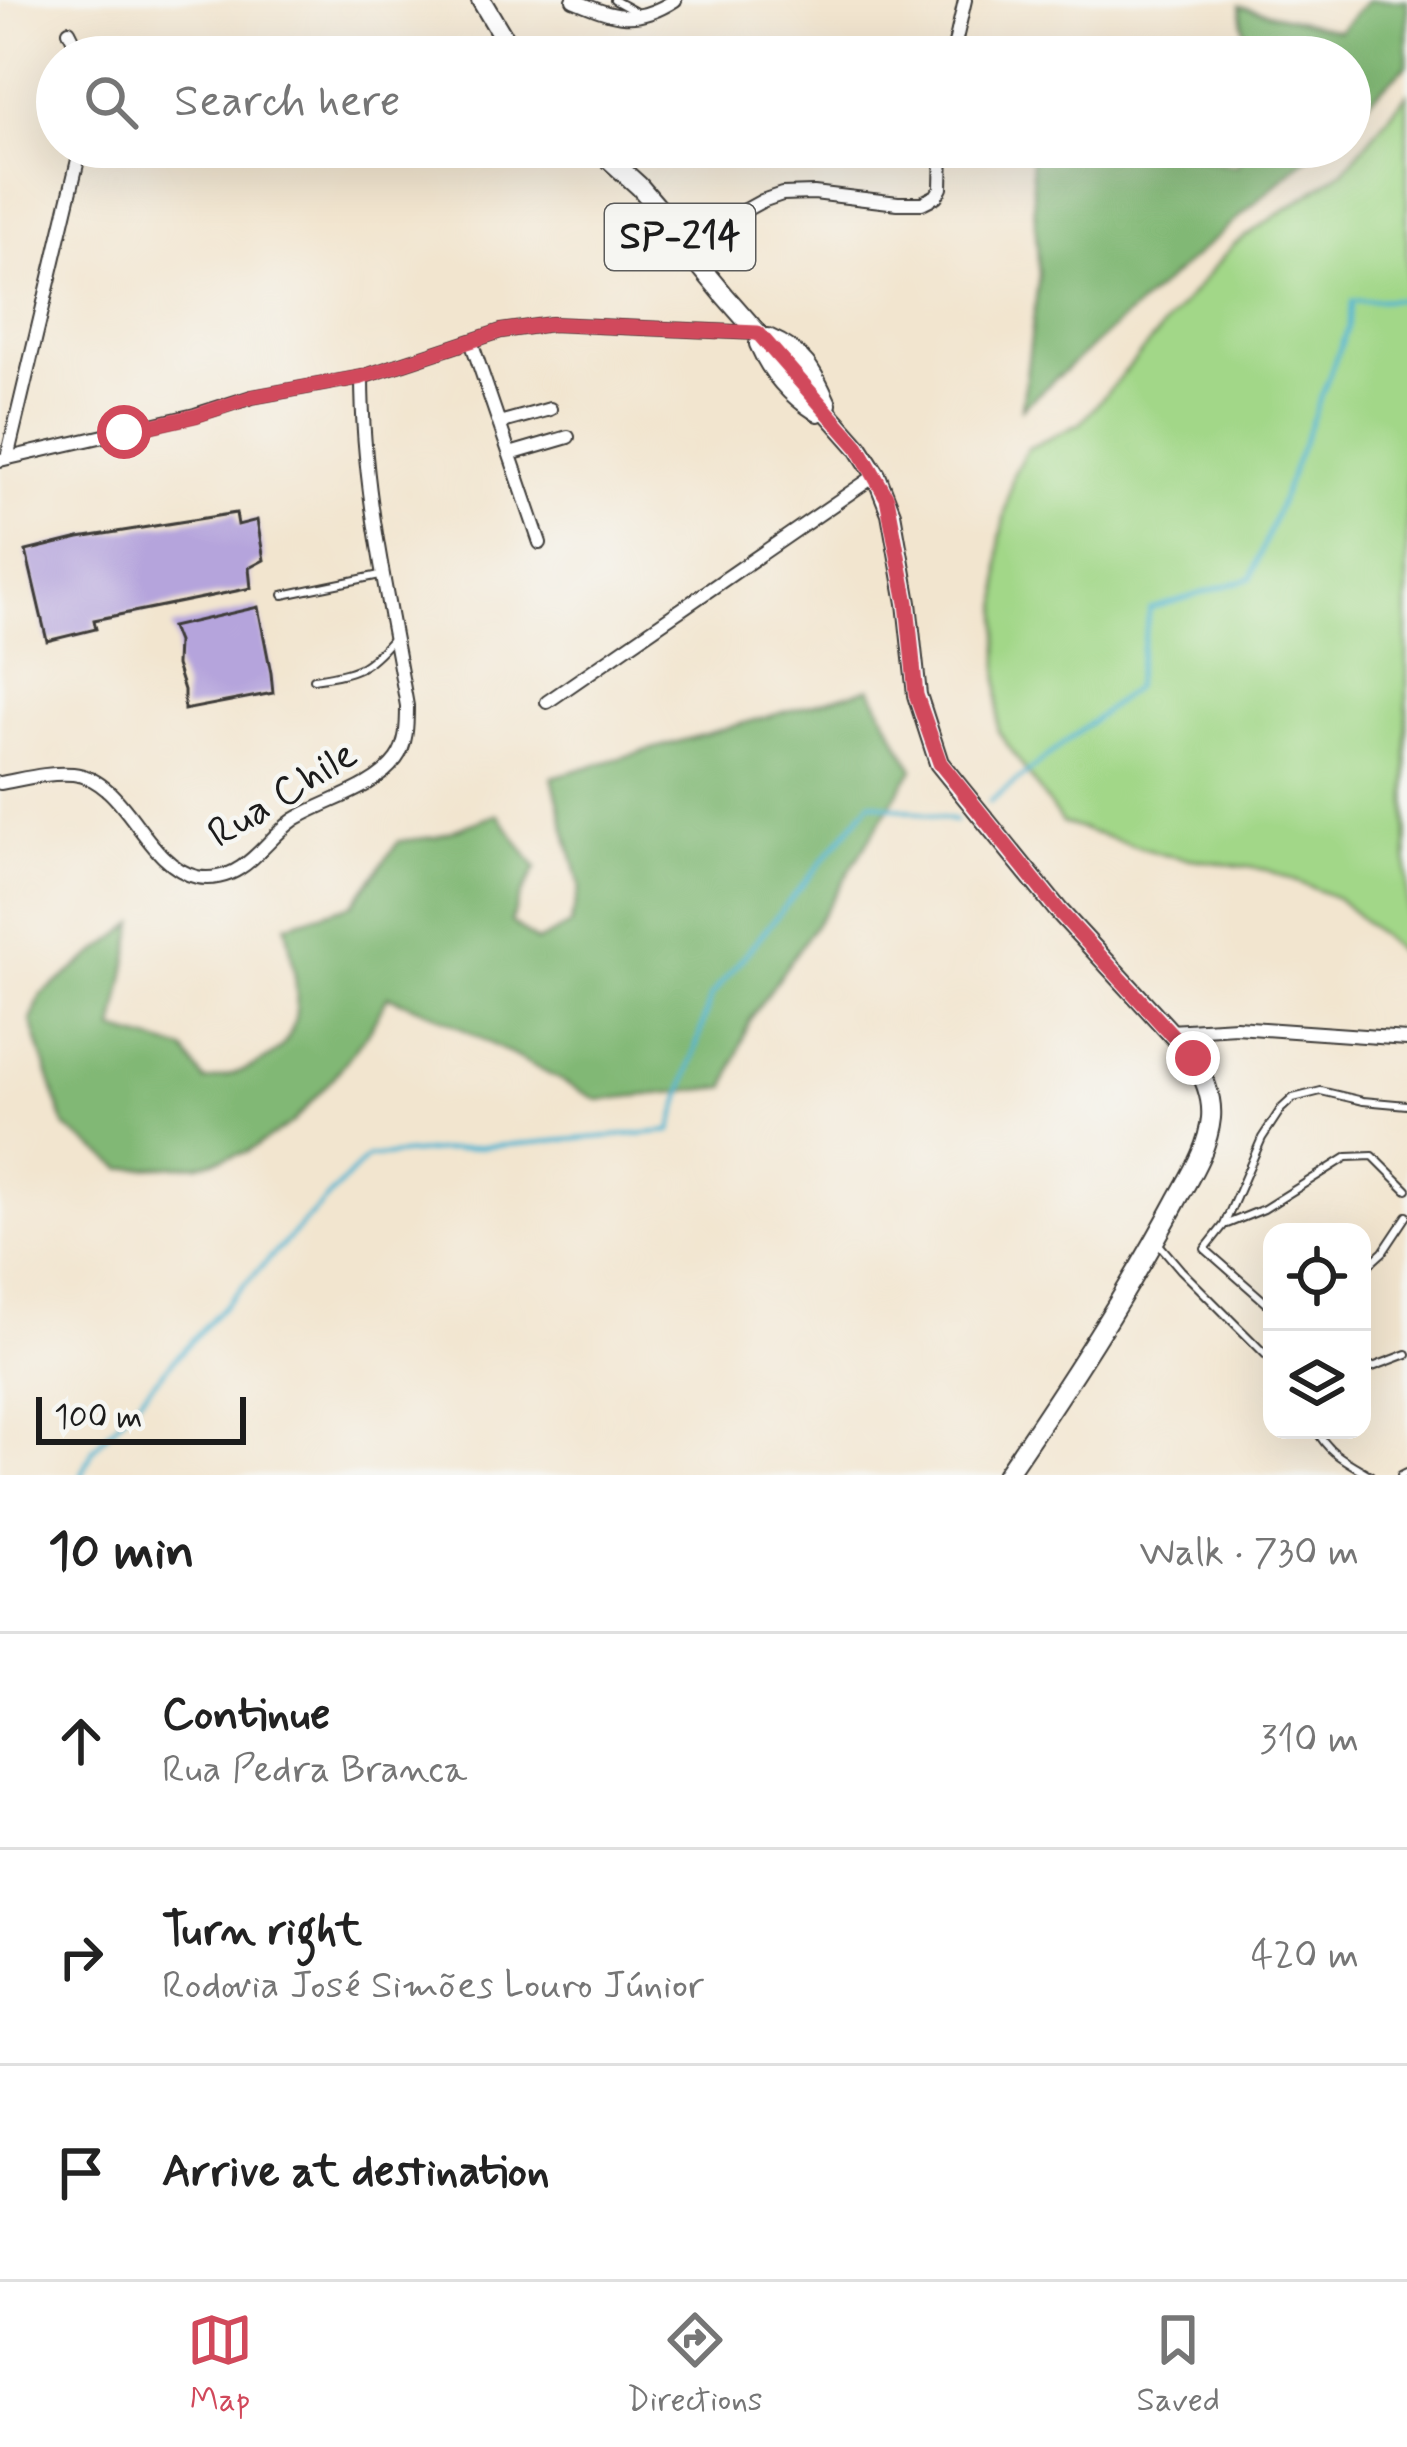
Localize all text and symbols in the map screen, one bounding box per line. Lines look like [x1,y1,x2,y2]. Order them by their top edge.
search box [36,36,1371,168]
icon: search [78,69,144,135]
text: Search here [174,73,401,132]
road number: SP-214 [605,204,755,270]
route start [97,405,151,459]
street label: Rua Chile [198,728,368,862]
route end [1166,1031,1220,1085]
map controls [1263,1223,1371,1439]
button: locate [1263,1223,1371,1331]
button: layers [1263,1331,1371,1439]
scale bar [36,1391,246,1444]
text: 100 m [54,1396,143,1440]
text: 10 min [48,1520,195,1586]
text: Walk · 730 m [1140,1528,1359,1579]
text: Continue [162,1686,330,1745]
icon: ahead [48,1708,114,1774]
text: 310 m [1260,1715,1359,1766]
text: Rua Pedra Branca [162,1745,467,1796]
text: Turn right [162,1902,362,1961]
icon: right [48,1924,114,1990]
text: 420 m [1251,1931,1359,1982]
text: Rodovia José Simões Louro Júnior [162,1961,704,2012]
icon: arrive [48,2140,114,2206]
text: Arrive at destination [162,2143,550,2202]
tab: Map [187,2307,253,2423]
tab: Directions [627,2307,763,2423]
tab: Saved [1137,2307,1220,2423]

